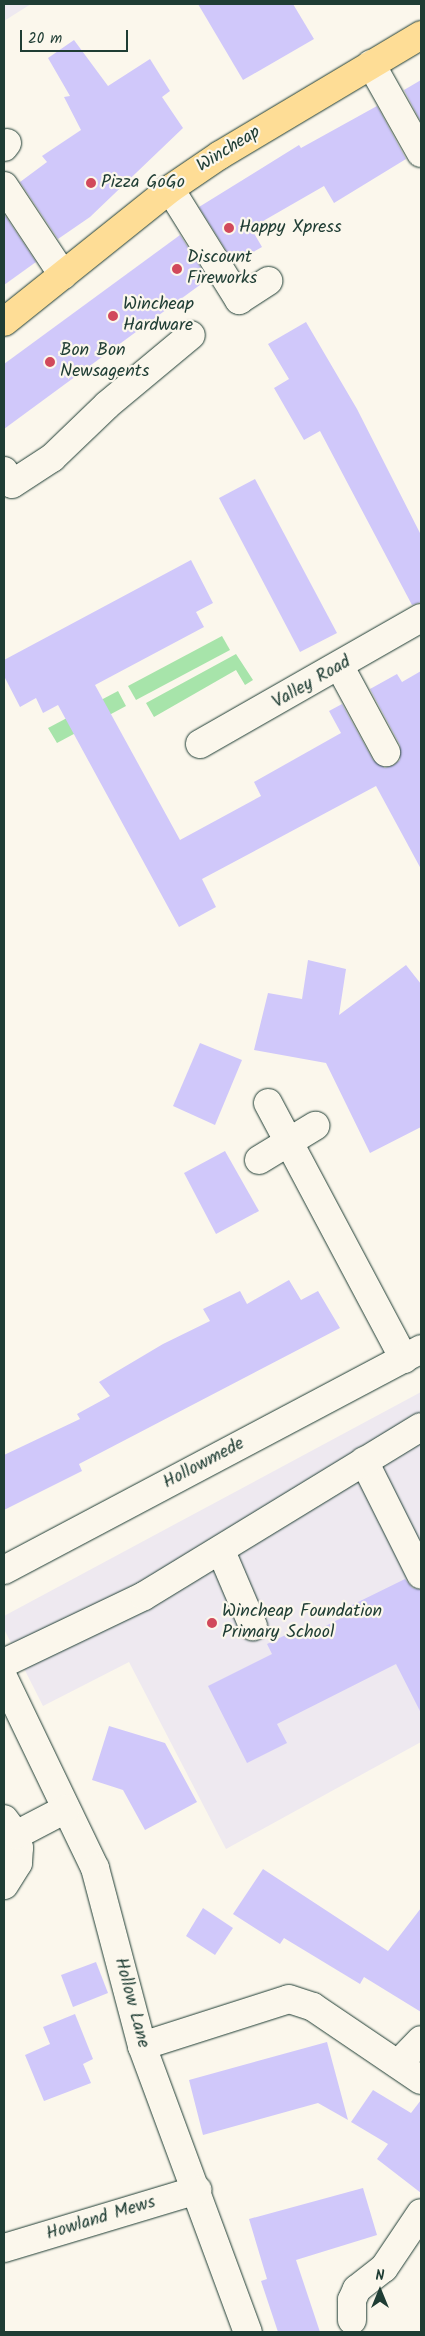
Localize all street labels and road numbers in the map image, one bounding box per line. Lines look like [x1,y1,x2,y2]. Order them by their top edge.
street label: Wincheap [193,122,265,178]
street label: Valley Road [269,652,355,714]
street label: Hollowmede [160,1434,248,1494]
street label: Hollow Lane [109,1956,153,2050]
street label: Howland Mews [44,2192,158,2246]

